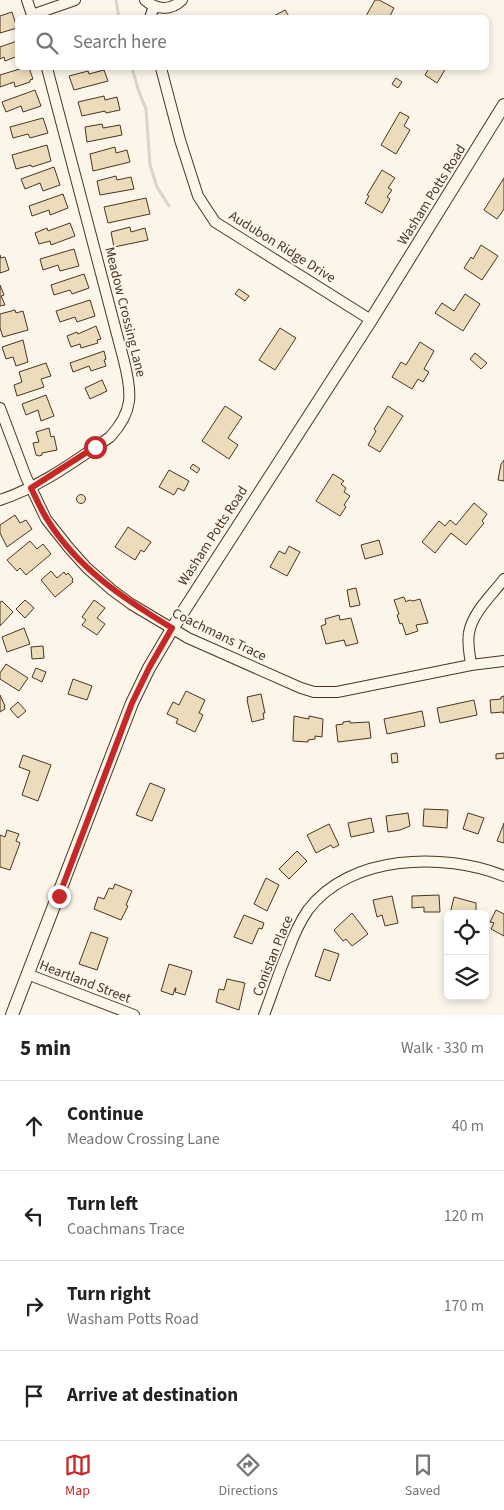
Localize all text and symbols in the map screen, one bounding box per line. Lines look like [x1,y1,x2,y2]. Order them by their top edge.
search box [15,15,489,70]
icon: search [33,29,61,57]
text: Search here [73,29,167,56]
street label: Washam Potts Road [393,141,471,249]
street label: Audubon Ridge Drive [225,206,339,288]
street label: Meadow Crossing Lane [99,245,151,379]
route start [84,436,107,459]
street label: Washam Potts Road [173,482,253,590]
street label: Coachmans Trace [168,603,270,667]
route end [48,885,71,908]
map controls [444,910,489,1000]
button: locate [444,910,489,955]
street label: Conistan Place [248,912,298,1000]
street label: Heartland Street [36,955,134,1009]
button: layers [444,955,489,1000]
text: 5 min [20,1033,71,1063]
text: Walk · 330 m [401,1037,484,1059]
text: Continue [67,1101,144,1128]
icon: ahead [20,1112,48,1140]
text: 40 m [452,1115,484,1137]
text: Meadow Crossing Lane [67,1128,220,1150]
text: Turn left [67,1191,138,1218]
icon: left [20,1202,48,1230]
text: 120 m [444,1205,484,1227]
text: Coachmans Trace [67,1218,185,1240]
text: Turn right [67,1281,151,1308]
icon: right [20,1292,48,1320]
text: 170 m [444,1295,484,1317]
text: Washam Potts Road [67,1308,199,1330]
icon: arrive [20,1382,48,1410]
text: Arrive at destination [67,1382,238,1409]
tab: Map [64,1451,92,1501]
tab: Directions [219,1451,278,1501]
tab: Saved [405,1451,440,1501]

